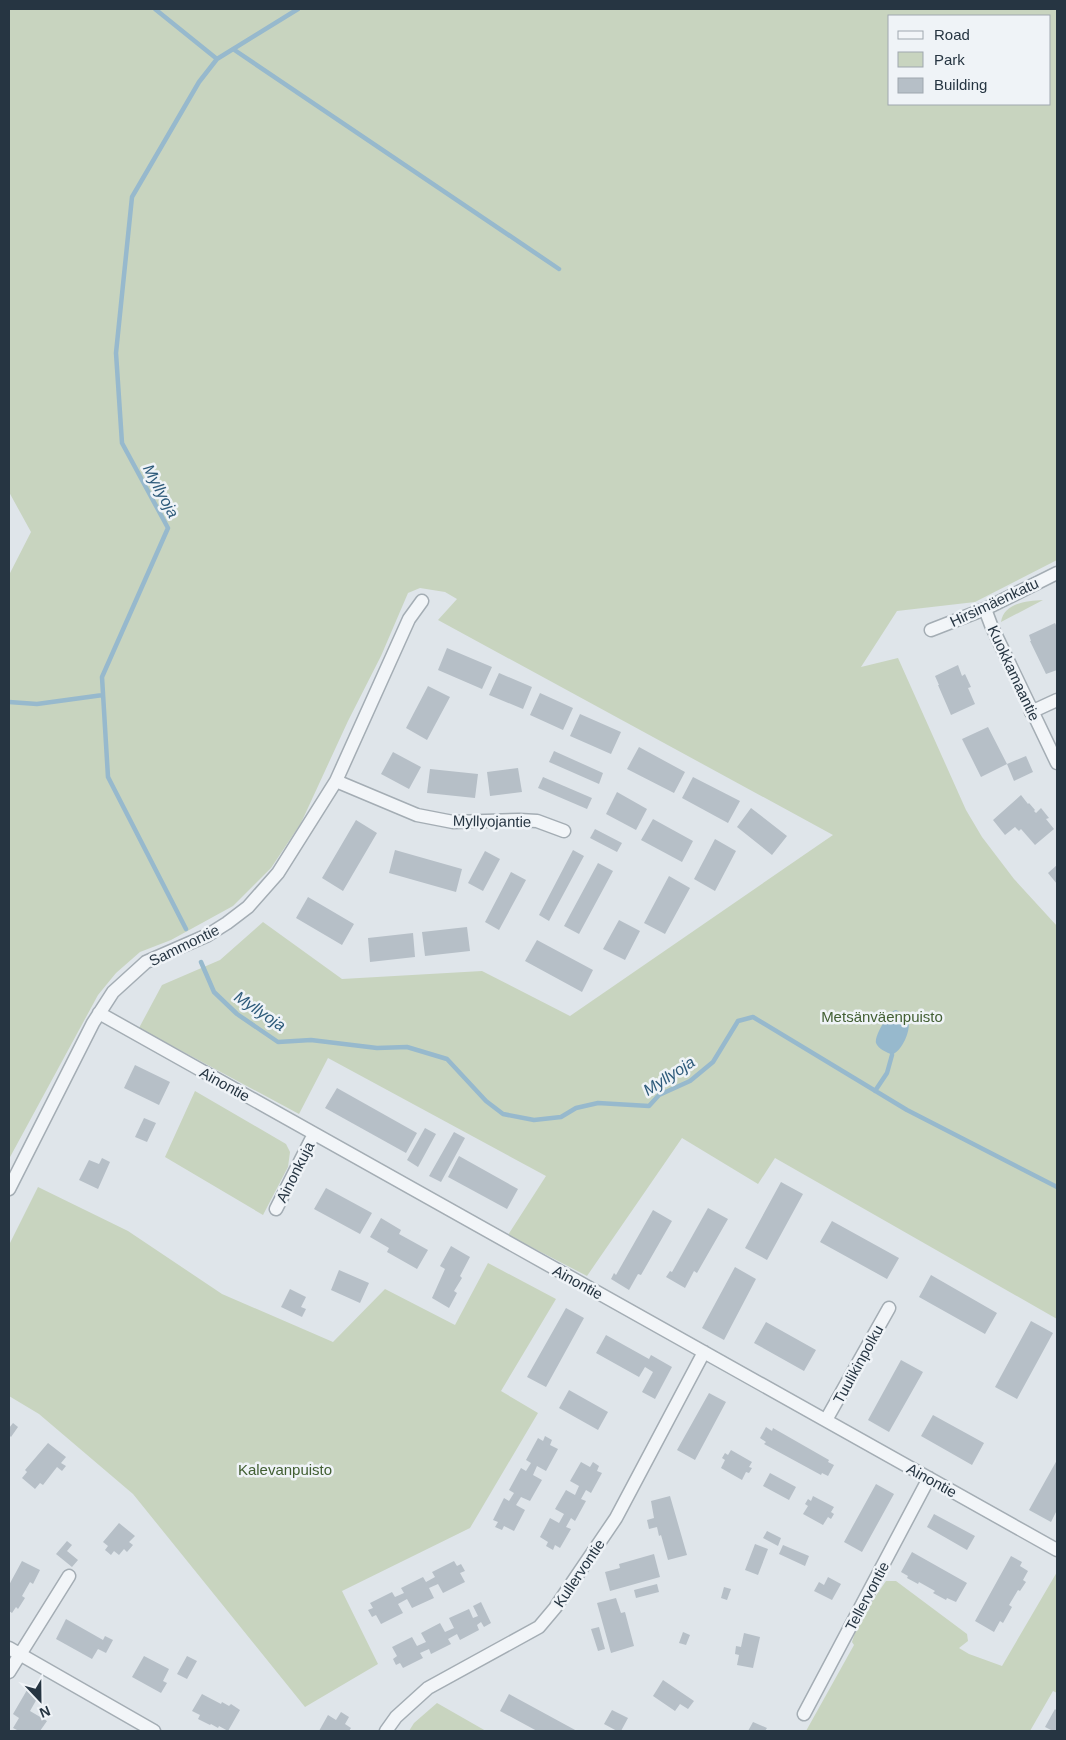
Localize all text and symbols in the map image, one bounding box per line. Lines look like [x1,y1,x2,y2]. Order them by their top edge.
legend [888,15,1051,105]
text: Road [934,26,970,43]
text: Park [934,51,965,68]
text: Building [934,76,987,93]
water label: Myllyoja [140,461,182,521]
street label: Hirsimäenkatu [947,574,1041,630]
street label: Kuokkamaantie [984,623,1044,723]
street label: Myllyojantie [453,812,531,830]
street label: Sammontie [146,921,222,969]
water label: Myllyoja [231,988,289,1034]
park label: Metsänväenpuisto [821,1008,943,1025]
water label: Myllyoja [640,1053,698,1099]
street label: Ainontie [197,1063,253,1105]
street label: Ainonkuja [272,1138,318,1205]
street label: Ainontie [550,1261,606,1303]
street label: Tuulikinpolku [829,1322,887,1406]
street label: Ainontie [904,1459,960,1501]
park label: Kalevanpuisto [238,1461,332,1478]
street label: Kullervontie [550,1536,608,1610]
street label: Tellervontie [842,1559,892,1633]
north arrow [15,1675,65,1725]
text: N [37,1703,53,1721]

